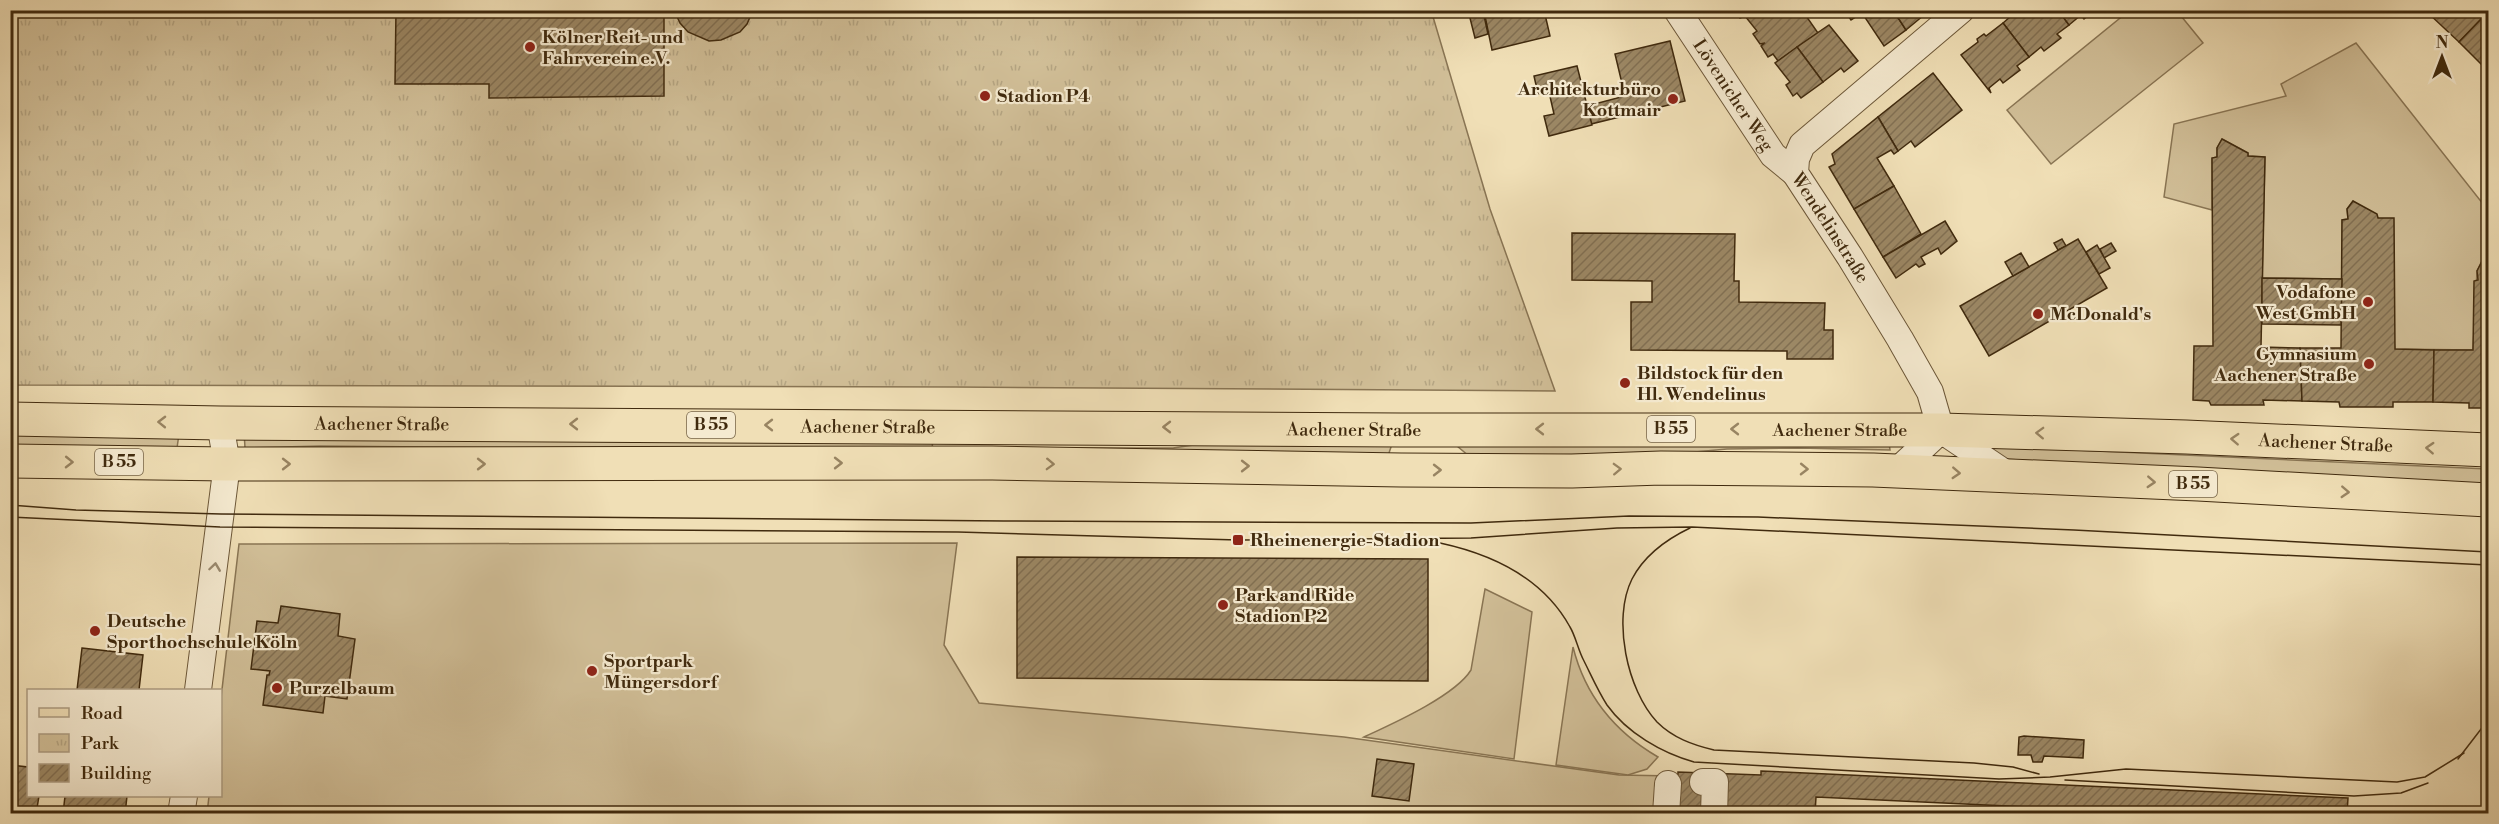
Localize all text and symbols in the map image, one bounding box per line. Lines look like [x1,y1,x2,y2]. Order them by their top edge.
place label: Kölner Reit- und Fahrverein e.V. [542,26,684,70]
north arrow [2412,27,2472,87]
text: N [2436,33,2449,53]
street label: Lövenicher Weg [1688,34,1779,156]
marker: Kölner Reit- und Fahrverein e.V. [523,40,537,54]
place label: Architekturbüro Kottmair [1517,78,1661,122]
place label: Stadion P4 [997,85,1090,108]
marker: Stadion P4 [978,89,992,103]
marker: Architekturbüro Kottmair [1666,92,1680,106]
street label: Wendelinstraße [1786,167,1874,287]
place label: Vodafone West GmbH [2255,281,2356,325]
marker: Vodafone West GmbH [2361,295,2375,309]
place label: McDonald's [2050,303,2151,326]
marker: McDonald's [2031,307,2045,321]
place label: Gymnasium Aachener Straße [2213,343,2358,387]
marker: Gymnasium Aachener Straße [2362,357,2376,371]
place label: Bildstock für den Hl. Wendelinus [1637,362,1783,406]
marker: Bildstock für den Hl. Wendelinus [1618,376,1632,390]
street label: Aachener Straße [314,412,449,436]
road number: B 55 [687,412,735,438]
street label: Aachener Straße [800,415,935,439]
one-way arrow [157,416,166,428]
road number: B 55 [1647,416,1695,442]
one-way arrow [569,418,578,430]
street label: Aachener Straße [1286,418,1421,442]
one-way arrow [764,419,773,431]
street label: Aachener Straße [1772,419,1907,442]
one-way arrow [1163,421,1172,434]
one-way arrow [1536,423,1545,435]
one-way arrow [1731,423,1740,435]
one-way arrow [2036,427,2045,439]
street label: Aachener Straße [2257,429,2393,457]
one-way arrow [2231,433,2240,446]
one-way arrow [2426,441,2435,454]
road number: B 55 [95,449,143,475]
one-way arrow [64,456,73,468]
one-way arrow [834,457,843,469]
one-way arrow [281,458,290,470]
one-way arrow [476,458,485,470]
one-way arrow [1046,458,1055,471]
one-way arrow [1241,460,1250,472]
one-way arrow [1612,463,1621,476]
one-way arrow [1799,463,1808,475]
one-way arrow [1432,464,1441,476]
one-way arrow [1951,467,1960,480]
road number: B 55 [2169,471,2217,497]
one-way arrow [2146,475,2155,488]
one-way arrow [2341,486,2350,499]
place label: Rheinenergie-Stadion [1250,529,1439,552]
marker: Rheinenergie-Stadion [1231,533,1245,547]
one-way arrow [208,562,220,572]
place label: Park and Ride Stadion P2 [1235,584,1355,628]
marker: Park and Ride Stadion P2 [1216,598,1230,612]
place label: Deutsche Sporthochschule Köln [107,610,297,654]
marker: Deutsche Sporthochschule Köln [88,624,102,638]
place label: Sportpark Müngersdorf [604,650,720,694]
marker: Sportpark Müngersdorf [585,664,599,678]
place label: Purzelbaum [289,677,395,700]
marker: Purzelbaum [270,681,284,695]
legend [27,689,222,797]
text: Road [81,702,124,725]
text: Park [81,732,120,755]
text: Building [80,762,152,785]

